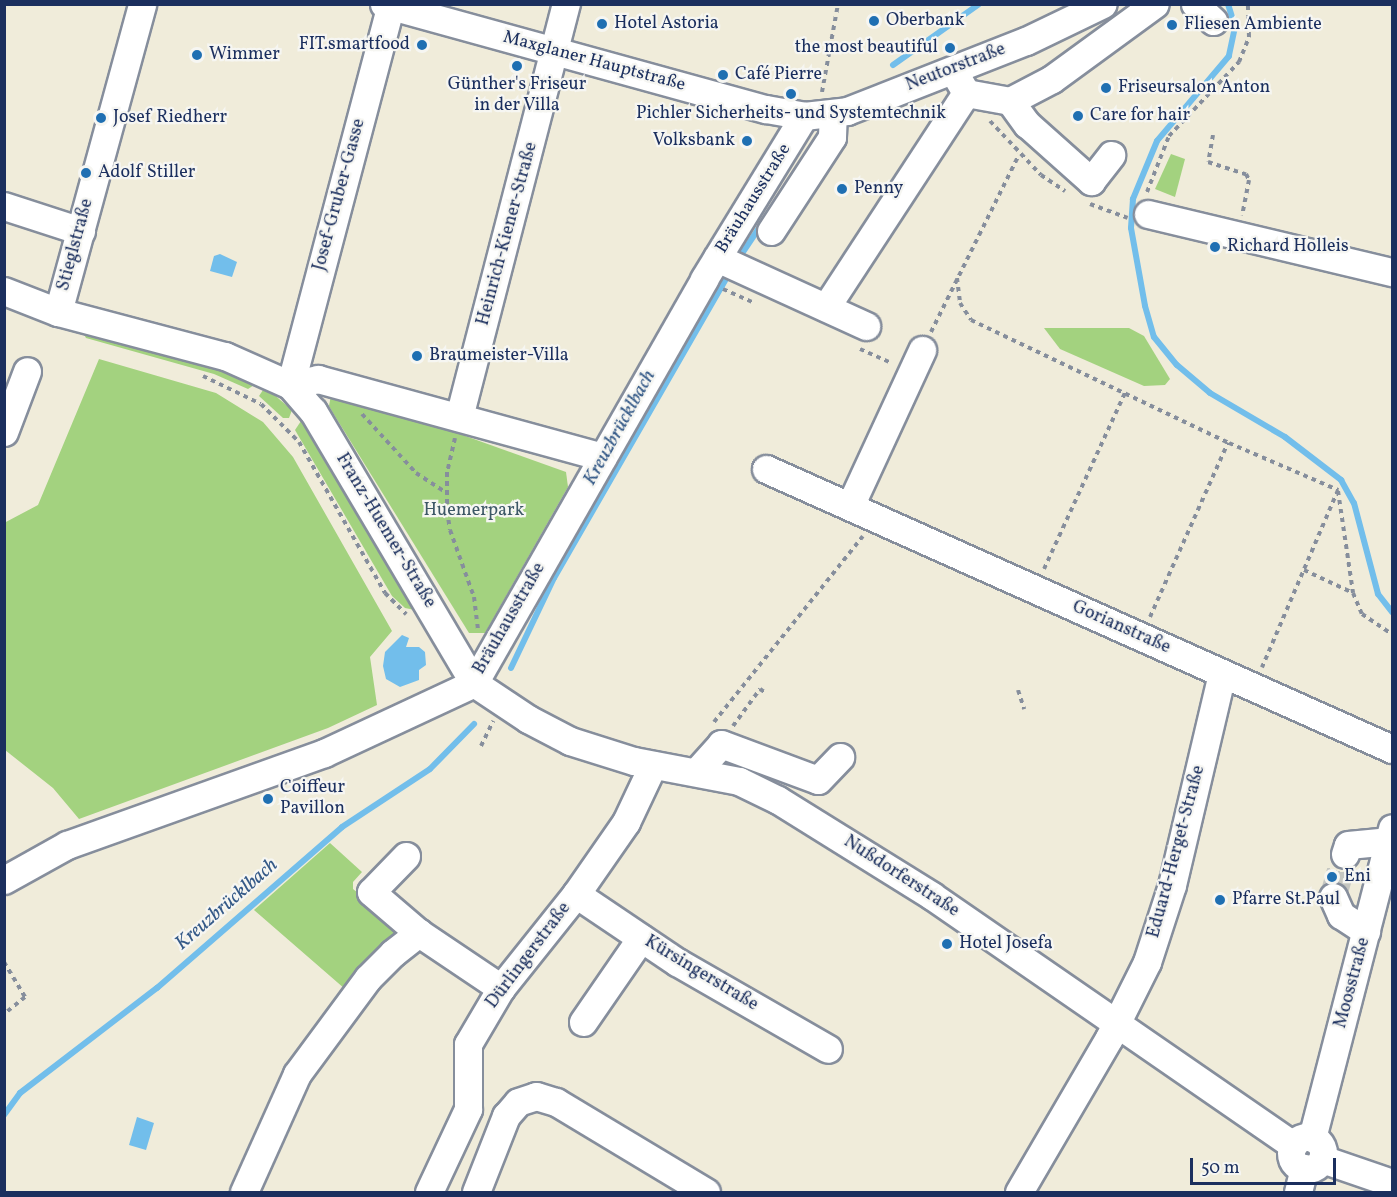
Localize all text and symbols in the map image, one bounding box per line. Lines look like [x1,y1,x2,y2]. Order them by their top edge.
place label: Oberbank [886,10,964,32]
place label: Hotel Astoria [614,13,719,35]
marker: Oberbank [867,14,881,28]
place label: Fliesen Ambiente [1184,14,1322,36]
marker: Hotel Astoria [595,17,609,31]
marker: Fliesen Ambiente [1165,18,1179,32]
street label: Maxglaner Hauptstraße [500,27,688,97]
place label: FIT.smartfood [299,34,410,56]
place label: the most beautiful [795,37,938,59]
marker: FIT.smartfood [415,38,429,52]
street label: Neutorstraße [903,39,1009,97]
marker: the most beautiful [943,41,957,55]
place label: Wimmer [209,44,280,66]
marker: Wimmer [190,48,204,62]
marker: Günther's Friseur in der Villa [510,59,524,73]
place label: Café Pierre [735,64,822,86]
marker: Café Pierre [716,68,730,82]
place label: Günther's Friseur in der Villa [448,75,586,118]
place label: Friseursalon Anton [1118,77,1270,99]
marker: Friseursalon Anton [1099,81,1113,95]
marker: Pichler Sicherheits- und Systemtechnik [784,87,798,101]
place label: Pichler Sicherheits- und Systemtechnik [636,103,946,125]
place label: Care for hair [1090,105,1190,127]
place label: Josef Riedherr [113,107,225,129]
marker: Care for hair [1071,109,1085,123]
marker: Josef Riedherr [94,111,108,125]
street label: Josef-Gruber-Gasse [309,117,371,273]
place label: Volksbank [653,130,735,152]
marker: Volksbank [740,134,754,148]
street label: Heinrich-Kiener-Straße [473,140,543,328]
street label: Bräuhausstraße [712,140,796,258]
place label: Adolf Stiller [98,162,194,184]
marker: Adolf Stiller [79,166,93,180]
place label: Penny [854,178,903,200]
marker: Penny [835,182,849,196]
street label: Stieglstraße [53,197,99,293]
place label: Richard Holleis [1227,236,1349,258]
marker: Richard Holleis [1208,240,1222,254]
place label: Braumeister-Villa [429,345,569,367]
marker: Braumeister-Villa [410,349,424,363]
water label: Kreuzbrücklbach [578,366,662,490]
street label: Franz-Huemer-Straße [330,450,440,612]
park label: Huemerpark [424,500,524,522]
street label: Bräuhausstraße [469,559,551,679]
street label: Gorianstraße [1069,597,1173,659]
street label: Eduard-Herget-Straße [1144,763,1210,941]
place label: Coiffeur Pavillon [280,778,345,820]
marker: Coiffeur Pavillon [261,792,275,806]
street label: Nußdorferstraße [839,832,963,922]
water label: Kreuzbrücklbach [171,854,283,956]
place label: Eni [1344,866,1371,888]
marker: Eni [1325,870,1339,884]
place label: Pfarre St.Paul [1232,889,1340,911]
marker: Pfarre St.Paul [1213,893,1227,907]
street label: Dürlingerstraße [482,899,576,1013]
street label: Kürsingerstraße [640,932,762,1016]
place label: Hotel Josefa [959,933,1053,955]
street label: Moosstraße [1331,935,1375,1031]
marker: Hotel Josefa [940,937,954,951]
scale bar [1193,1146,1338,1184]
text: 50 m [1201,1156,1240,1181]

